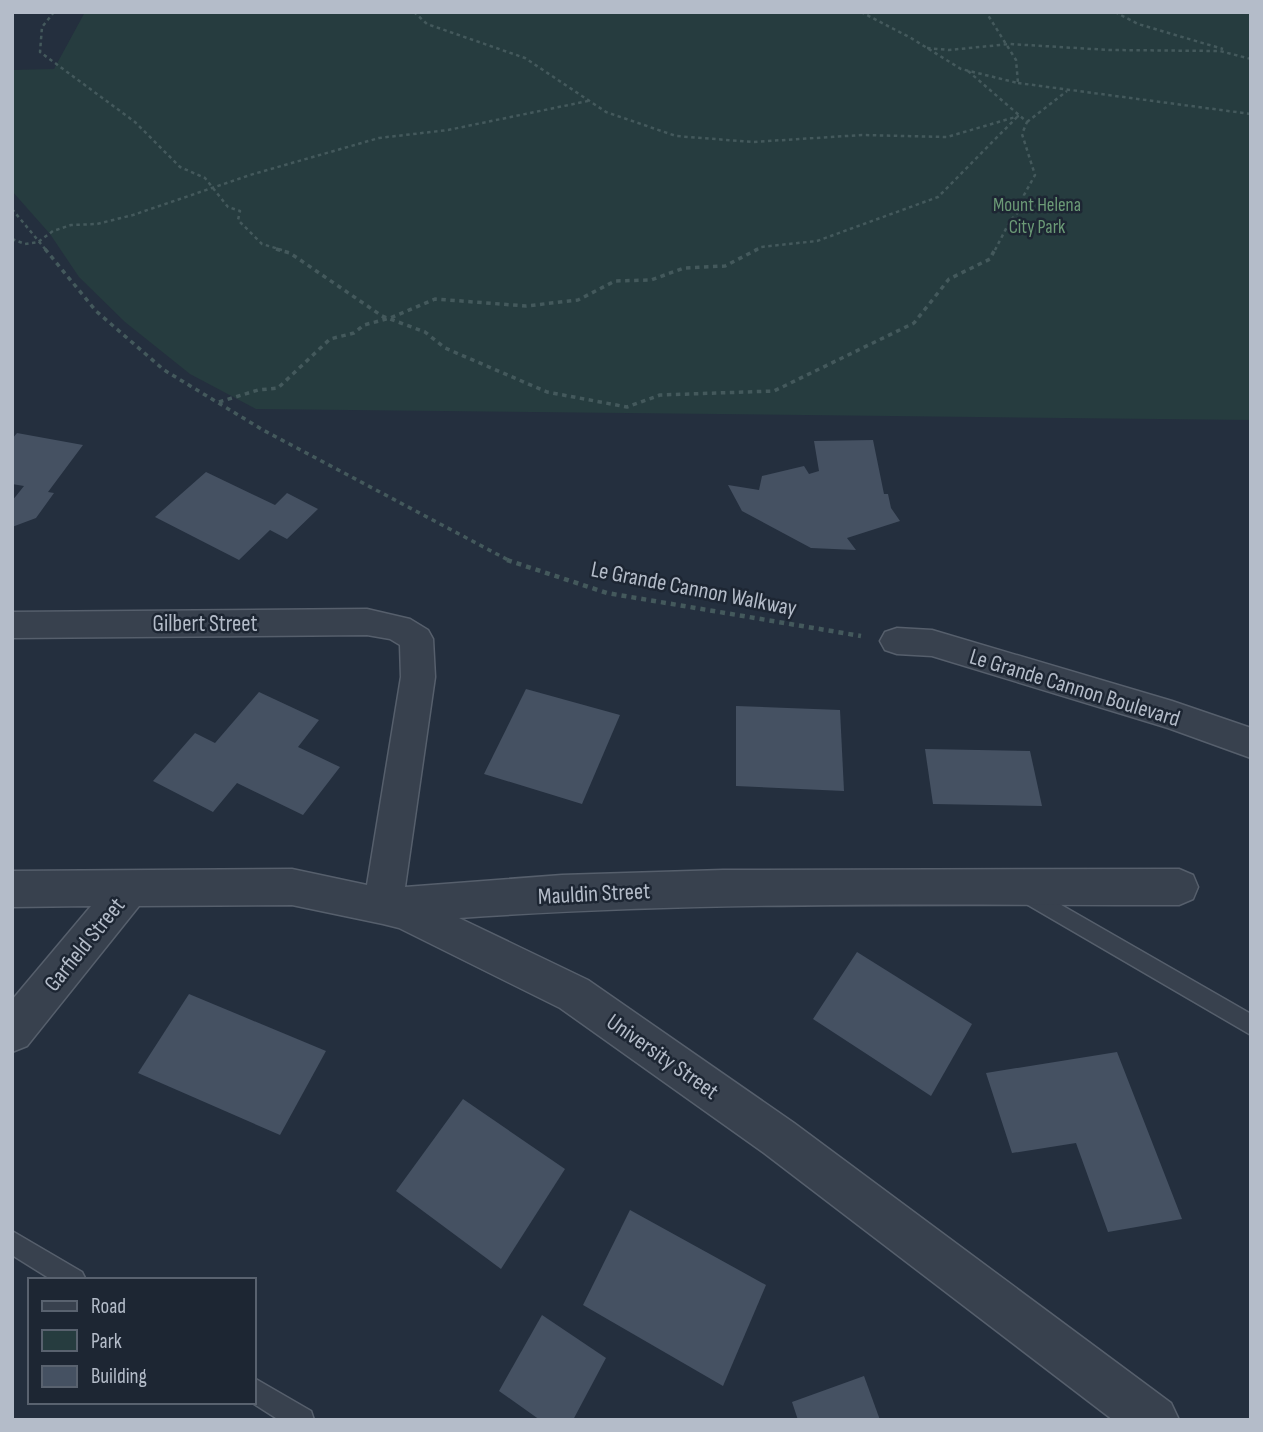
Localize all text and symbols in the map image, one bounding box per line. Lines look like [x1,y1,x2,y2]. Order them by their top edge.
park label: Mount Helena City Park [993,194,1081,239]
street label: Le Grande Cannon Walkway [589,555,799,623]
street label: Gilbert Street [153,610,257,638]
street label: Le Grande Cannon Boulevard [966,643,1183,733]
street label: Mauldin Street [537,877,651,911]
street label: Garfield Street [39,892,131,997]
street label: University Street [601,1008,724,1106]
legend [28,1278,256,1404]
text: Road [91,1294,126,1319]
text: Park [91,1329,122,1354]
text: Building [91,1364,147,1389]

